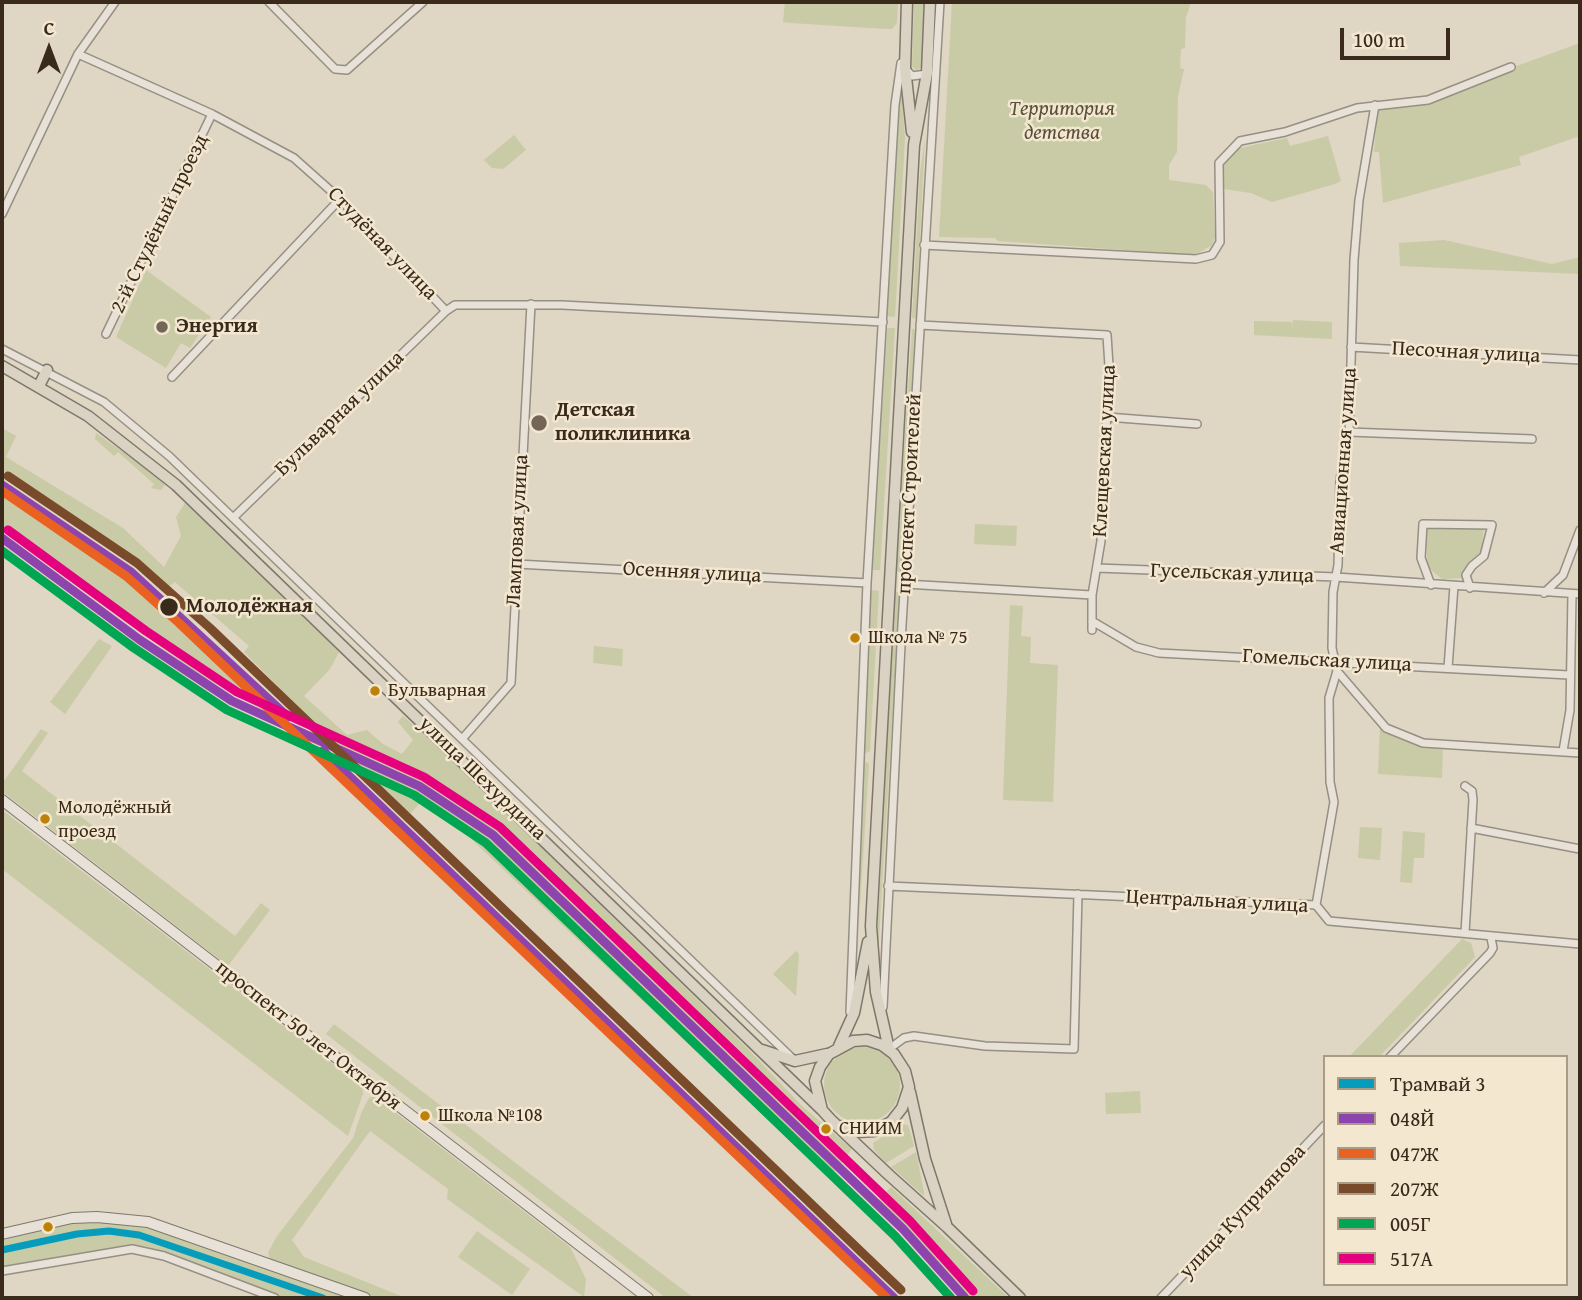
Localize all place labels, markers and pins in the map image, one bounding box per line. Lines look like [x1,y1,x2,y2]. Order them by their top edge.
place label: Энергия [176,314,258,340]
marker: Энергия [154,319,170,335]
place label: Детская поликлиника [555,398,691,448]
marker: Детская поликлиника [529,413,549,433]
place label: Молодёжная [186,594,313,620]
marker: Молодёжная [158,596,180,618]
place label: Школа № 75 [868,627,968,649]
marker: Школа № 75 [848,631,862,645]
place label: Бульварная [388,680,486,702]
marker: Бульварная [368,684,382,698]
place label: Молодёжный проезд [58,797,172,841]
marker: Молодёжный проезд [38,812,52,826]
place label: Школа №108 [438,1105,543,1127]
marker: Школа №108 [418,1109,432,1123]
place label: СНИИМ [839,1118,902,1140]
marker: СНИИМ [819,1122,833,1136]
unlabelled marker [41,1220,55,1234]

